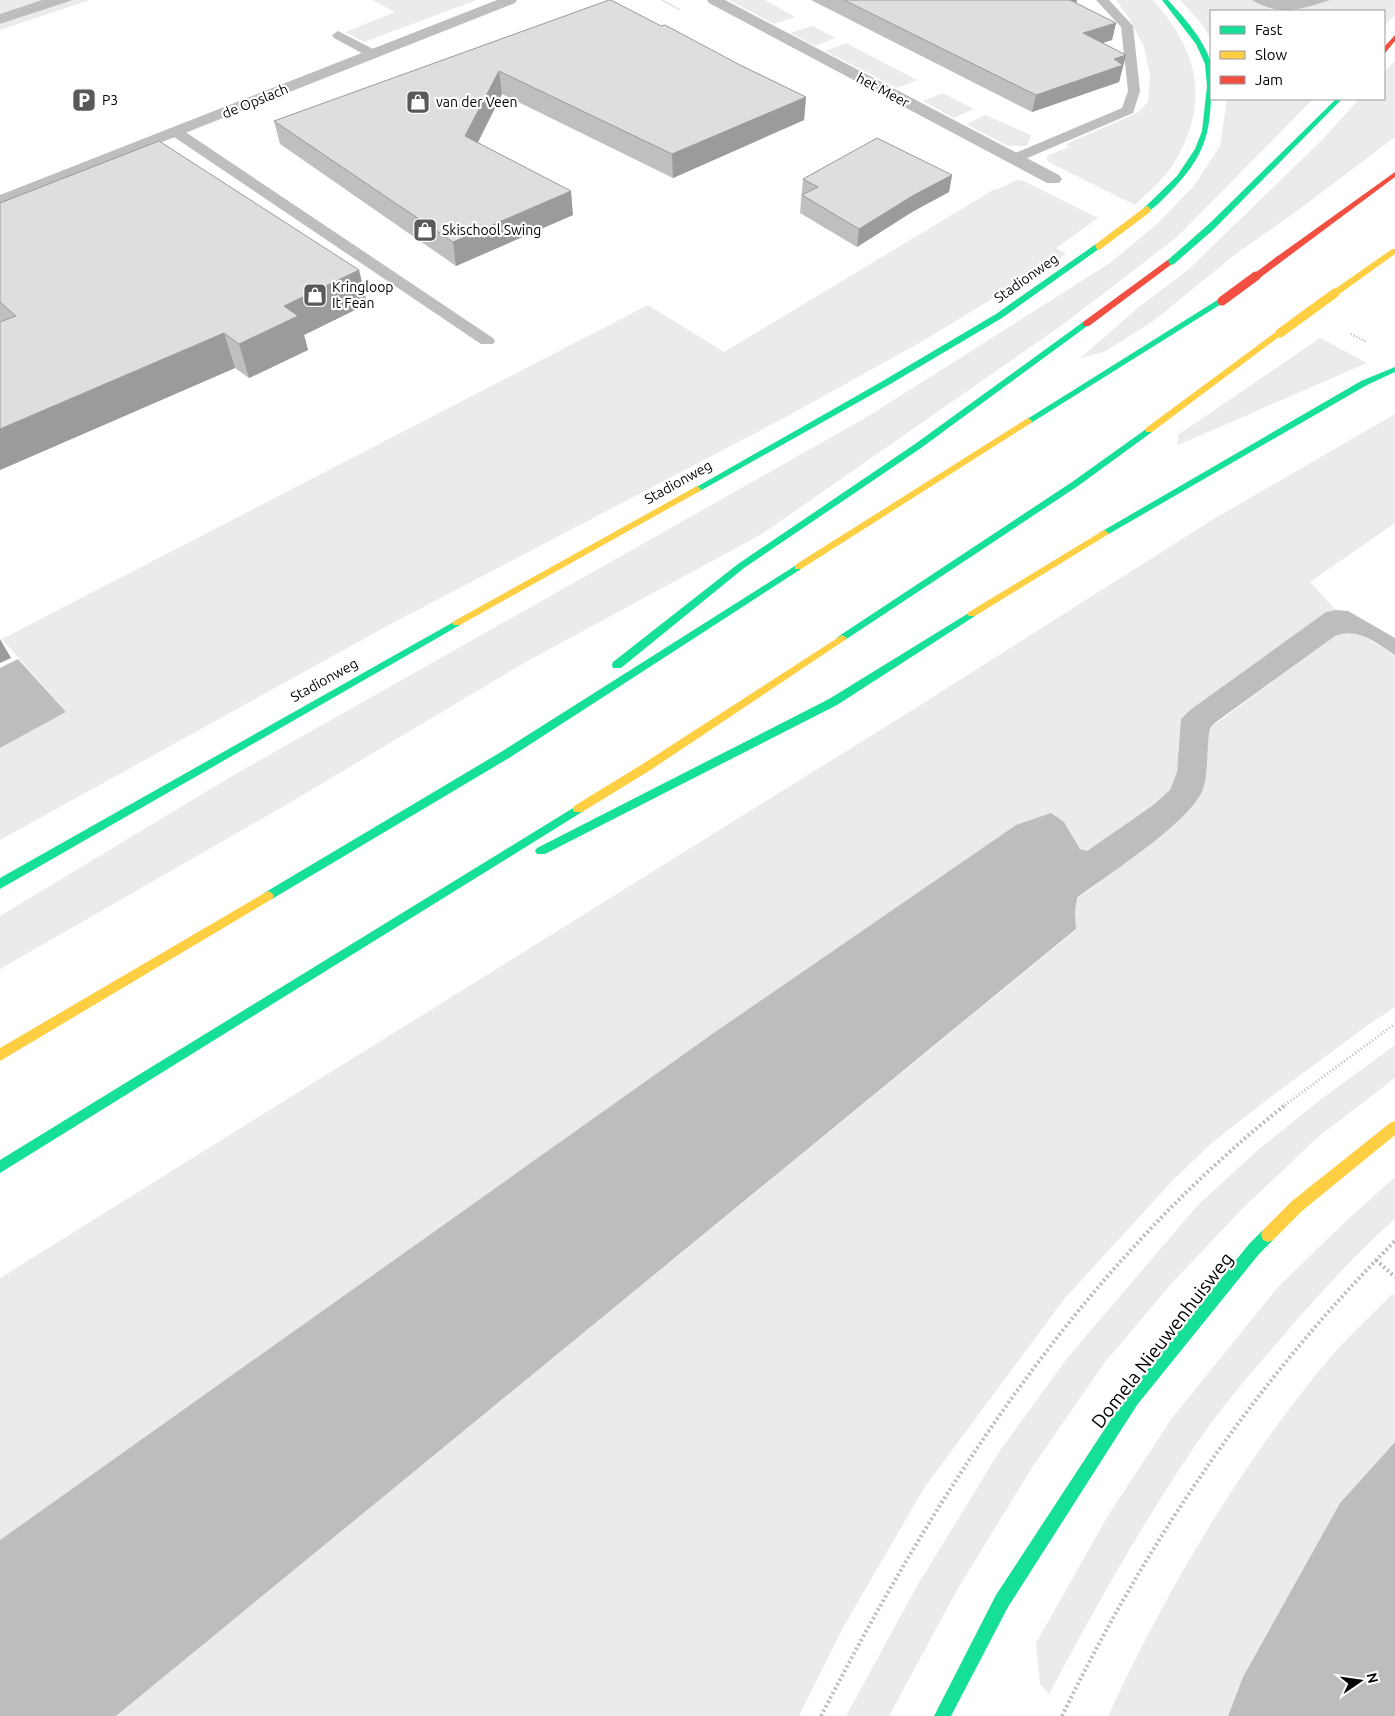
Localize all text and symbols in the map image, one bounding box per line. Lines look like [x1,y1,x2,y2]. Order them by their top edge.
legend [1210,10,1385,100]
text: Fast [1255,21,1283,38]
text: Slow [1255,46,1288,63]
street label: het Meer [854,69,913,111]
text: Jam [1255,71,1283,88]
street label: de Opslach [220,81,290,121]
parking icon: P3 [71,87,97,113]
shop icon: van der Veen [405,89,431,115]
place label: P3 [102,92,118,108]
place label: van der Veen [436,94,517,110]
shop icon: Skischool Swing [412,217,438,243]
place label: Skischool Swing [442,222,541,238]
street label: Stadionweg [991,250,1061,306]
place label: Kringloop It Fean [332,279,394,311]
shop icon: Kringloop It Fean [302,282,328,308]
street label: Stadionweg [642,457,714,507]
street label: Stadionweg [288,655,360,705]
street label: Domela Nieuwenhuisweg [1087,1248,1237,1432]
north arrow [1335,1656,1385,1706]
text: N [1364,1671,1382,1685]

